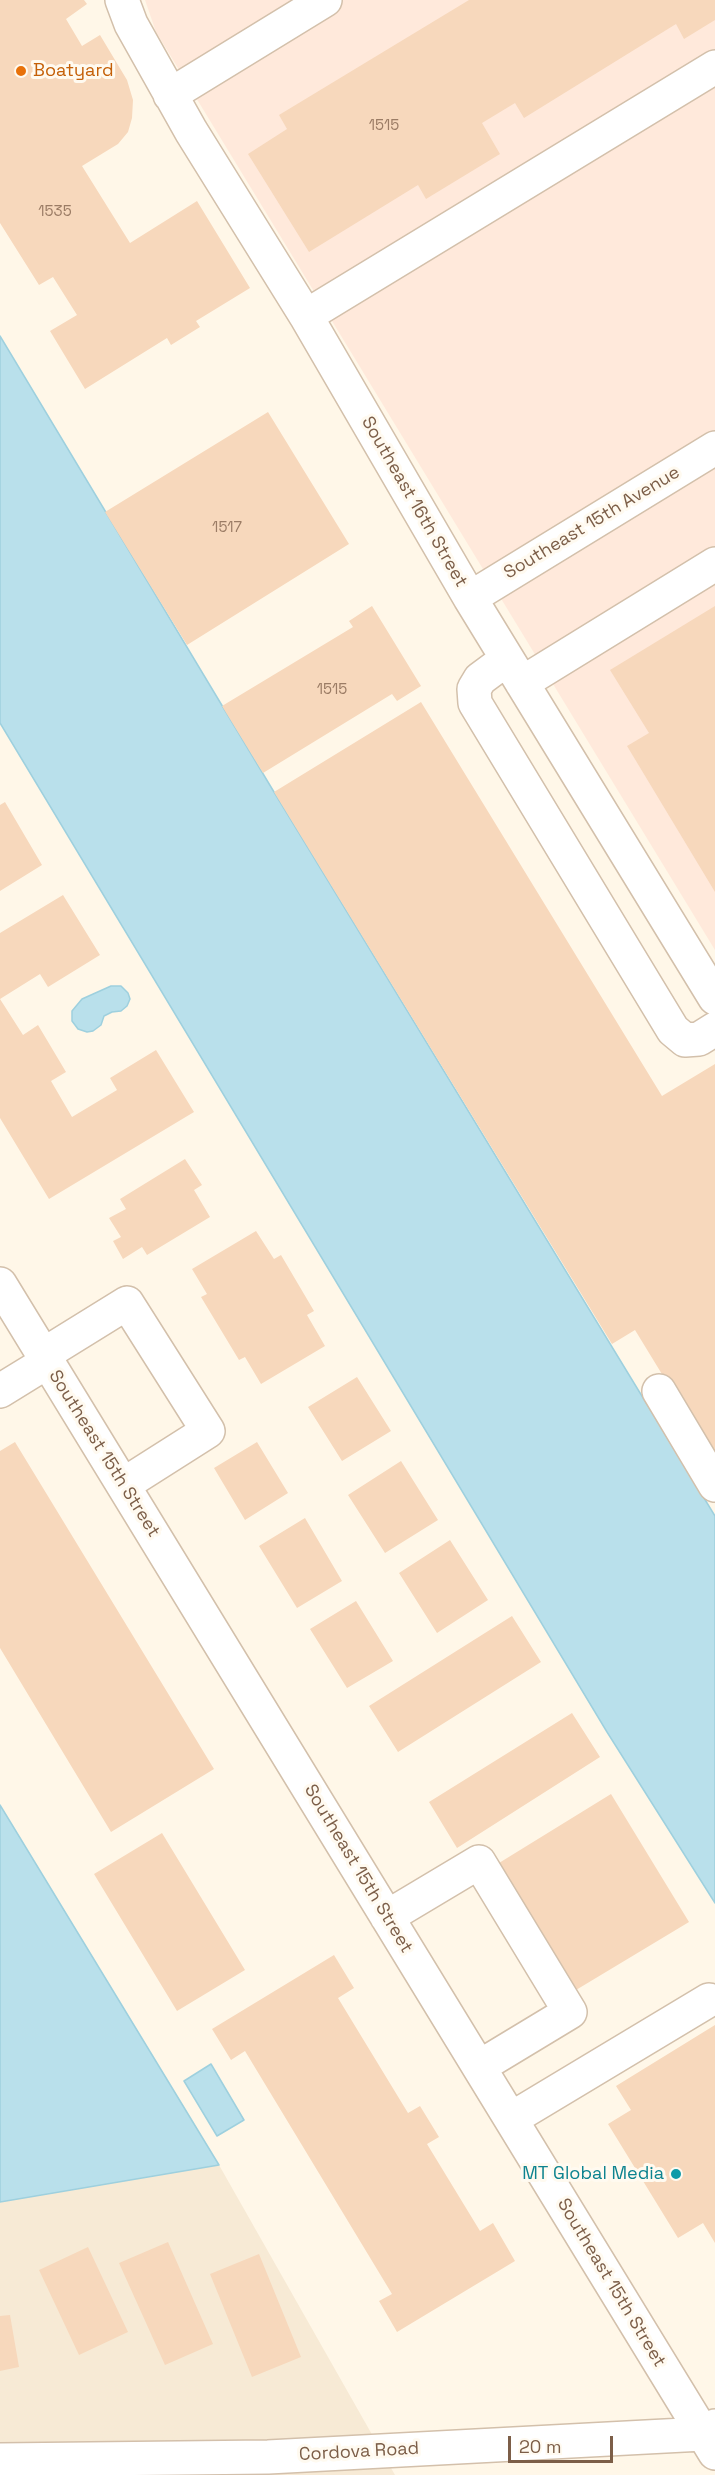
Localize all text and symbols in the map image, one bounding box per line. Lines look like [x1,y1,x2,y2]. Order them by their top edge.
place label: Boatyard [33,60,114,82]
marker: Boatyard [14,64,28,78]
house number: 1515 [369,117,399,135]
house number: 1535 [38,203,72,221]
street label: Southeast 16th Street [356,413,472,591]
street label: Southeast 15th Avenue [500,462,684,584]
house number: 1517 [212,519,242,537]
house number: 1515 [317,681,347,699]
street label: Southeast 15th Street [44,1366,164,1542]
street label: Southeast 15th Street [299,1781,417,1957]
place label: MT Global Media [522,2163,664,2185]
marker: MT Global Media [669,2167,683,2181]
street label: Southeast 15th Street [552,2195,670,2371]
scale bar [511,2424,616,2462]
text: 20 m [519,2435,562,2458]
street label: Cordova Road [298,2438,420,2466]

